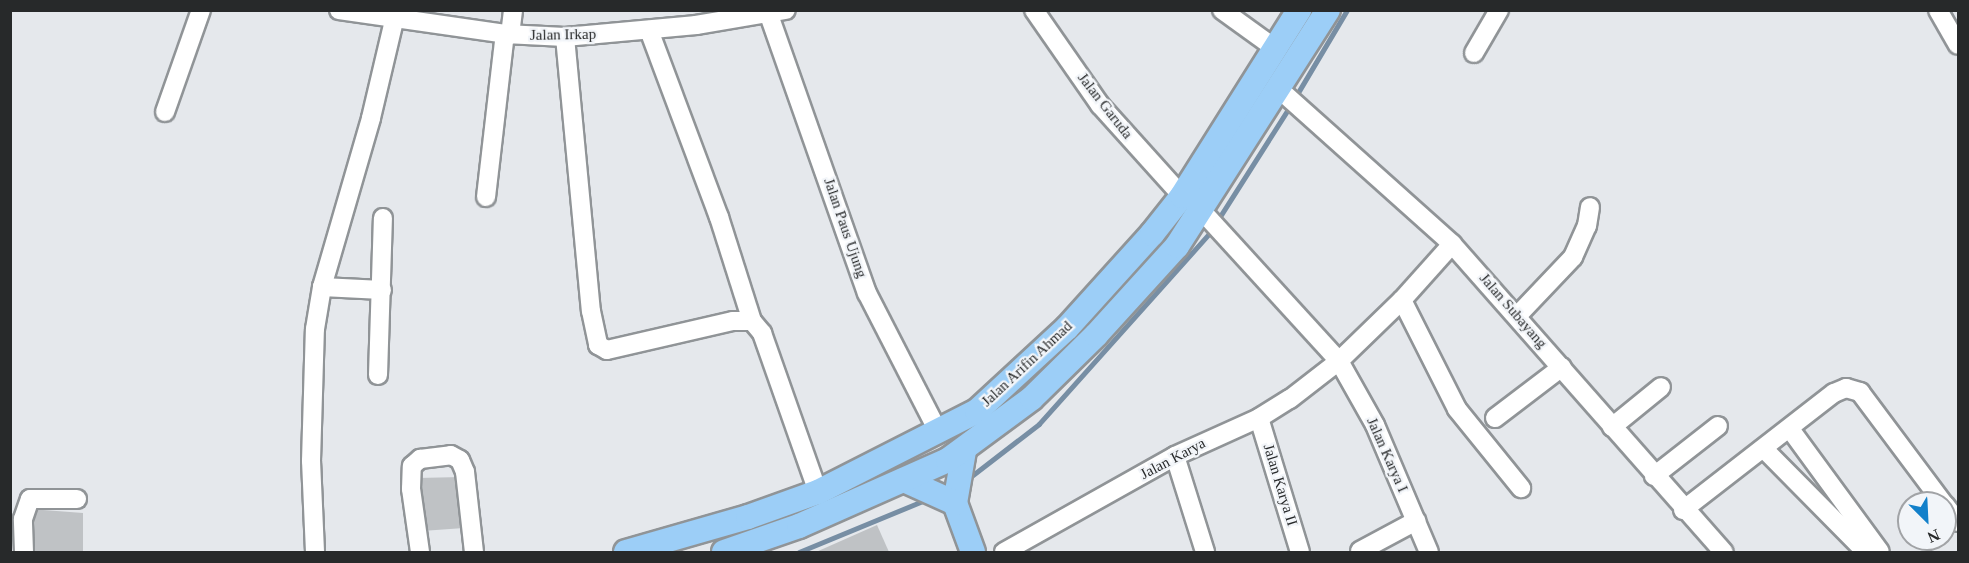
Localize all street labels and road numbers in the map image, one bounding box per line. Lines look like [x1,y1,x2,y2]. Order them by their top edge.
street label: Jalan Irkap [530,25,596,45]
street label: Jalan Garuda [1074,69,1136,143]
street label: Jalan Paus Ujung [820,176,870,280]
street label: Jalan Subayang [1475,270,1551,352]
street label: Jalan Arifin Ahmad [977,317,1077,411]
street label: Jalan Karya I [1363,415,1411,495]
street label: Jalan Karya [1137,434,1209,484]
street label: Jalan Karya II [1259,442,1301,528]

